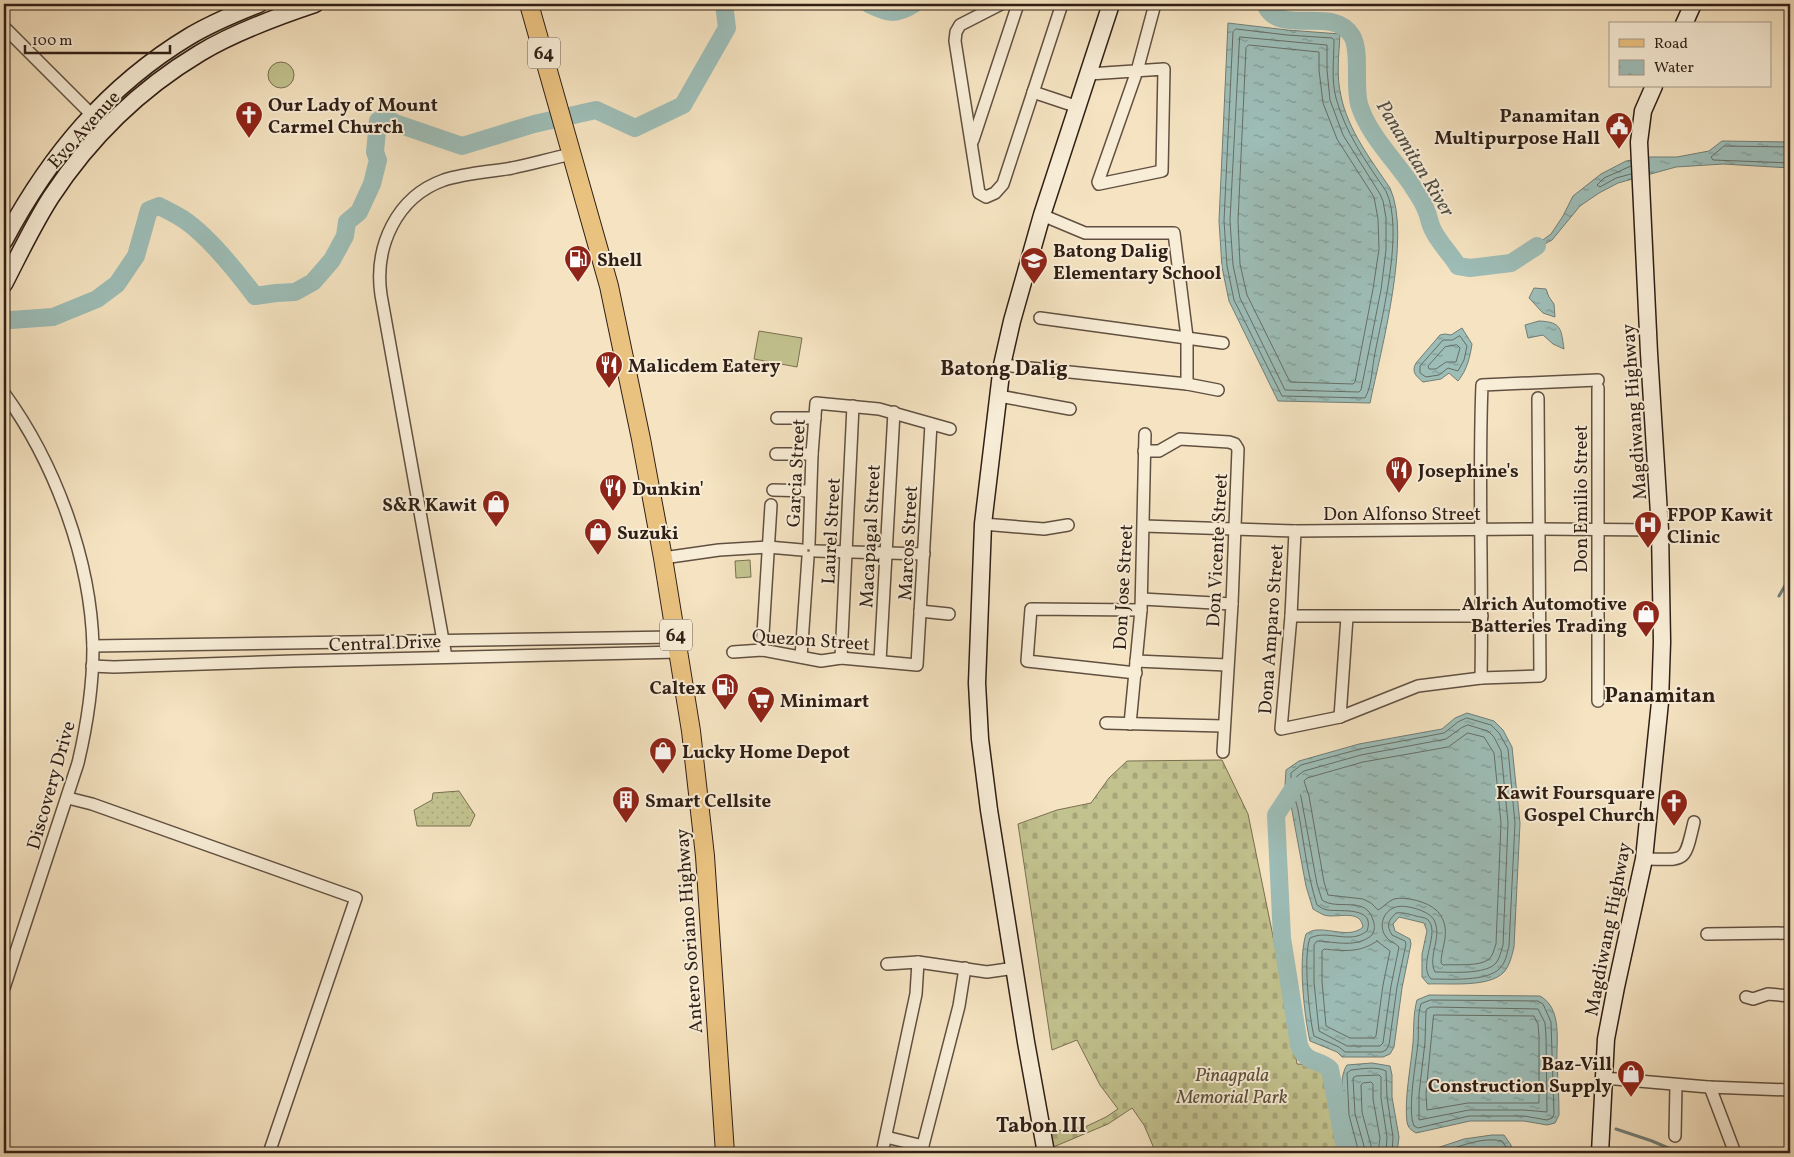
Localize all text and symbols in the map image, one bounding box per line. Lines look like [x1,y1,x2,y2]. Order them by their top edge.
scale bar [25,22,170,54]
legend [1609,22,1772,88]
text: 100 m [32,31,72,52]
text: Road [1654,34,1688,55]
road number: 64 [528,38,560,68]
text: Water [1654,58,1694,79]
street label: Evo Avenue [42,85,127,175]
place label: Our Lady of Mount Carmel Church [268,93,438,141]
water label: Panamitan River [1368,95,1461,223]
church icon: Our Lady of Mount Carmel Church [234,100,264,139]
place label: Panamitan Multipurpose Hall [1434,104,1600,152]
public building icon: Panamitan Multipurpose Hall [1604,111,1634,150]
place label: Batong Dalig Elementary School [1053,239,1221,287]
fuel station icon: Shell [563,244,593,283]
school or university icon: Batong Dalig Elementary School [1019,246,1049,285]
place label: Shell [597,248,642,274]
street label: Magdiwang Highway [1616,323,1654,501]
restaurant icon: Malicdem Eatery [594,350,624,389]
place label: Malicdem Eatery [628,354,781,380]
district label: Batong Dalig [940,355,1068,384]
street label: Garcia Street [781,418,813,528]
street label: Don Emilio Street [1569,425,1595,573]
restaurant icon: Josephine's [1384,455,1414,494]
place label: Josephine's [1417,459,1519,485]
street label: Macapagal Street [854,463,888,609]
street label: Don Vicente Street [1201,472,1235,628]
restaurant icon: Dunkin' [598,473,628,512]
place label: Dunkin' [632,477,704,503]
street label: Laurel Street [816,477,848,585]
street label: Marcos Street [893,484,925,601]
shop icon: S&R Kawit [481,489,511,528]
place label: S&R Kawit [382,493,477,519]
street label: Don Alfonso Street [1323,502,1481,528]
place label: FPOP Kawit Clinic [1667,503,1773,551]
hospital icon: FPOP Kawit Clinic [1633,510,1663,549]
shop icon: Suzuki [583,517,613,556]
place label: Suzuki [617,521,679,547]
street label: Don Jose Street [1108,523,1140,651]
street label: Dona Amparo Street [1253,543,1291,715]
place label: Alrich Automotive Batteries Trading [1462,592,1627,640]
shop icon: Alrich Automotive Batteries Trading [1631,599,1661,638]
road number: 64 [660,620,692,650]
street label: Quezon Street [751,624,871,658]
street label: Central Drive [328,629,442,659]
fuel station icon: Caltex [710,672,740,711]
place label: Caltex [649,676,706,702]
district label: Panamitan [1604,682,1716,711]
supermarket icon: Minimart [746,685,776,724]
place label: Minimart [780,689,869,715]
street label: Discovery Drive [21,718,83,853]
shop icon: Lucky Home Depot [648,736,678,775]
place label: Lucky Home Depot [682,740,850,766]
place label: Kawit Foursquare Gospel Church [1496,781,1655,829]
building icon: Smart Cellsite [611,785,641,824]
church icon: Kawit Foursquare Gospel Church [1659,788,1689,827]
place label: Smart Cellsite [645,789,772,815]
street label: Antero Soriano Highway [670,828,710,1034]
street label: Magdiwang Highway [1579,840,1639,1018]
place label: Baz-Vill Construction Supply [1428,1052,1612,1100]
shop icon: Baz-Vill Construction Supply [1616,1059,1646,1098]
park label: Pinagpala Memorial Park [1175,1063,1288,1111]
district label: Tabon III [996,1112,1086,1141]

